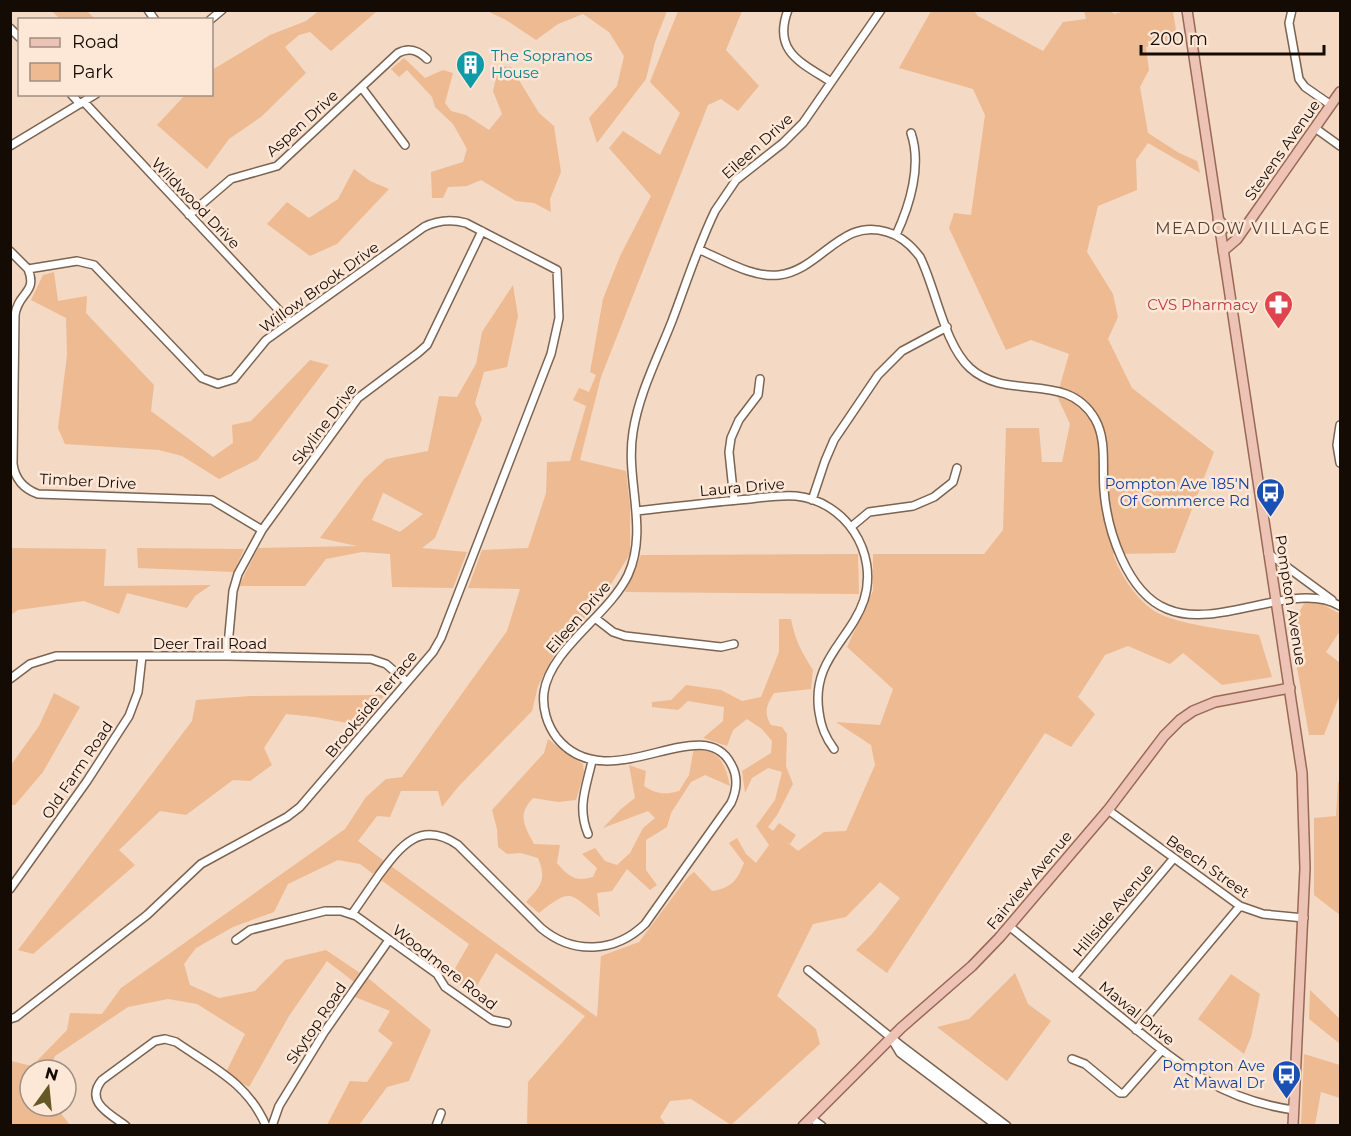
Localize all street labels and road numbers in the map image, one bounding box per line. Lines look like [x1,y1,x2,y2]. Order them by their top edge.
street label: Aspen Drive [262,86,342,160]
street label: Stevens Avenue [1240,96,1324,204]
street label: Eileen Drive [717,109,797,183]
street label: Wildwood Drive [148,153,244,253]
street label: Willow Brook Drive [256,237,382,337]
street label: Skyline Drive [287,380,361,468]
street label: Timber Drive [39,469,137,493]
street label: Laura Drive [699,474,785,500]
street label: Pompton Avenue [1271,533,1311,667]
street label: Eileen Drive [541,577,615,657]
street label: Deer Trail Road [153,634,267,653]
street label: Brookside Terrace [321,647,421,761]
street label: Old Farm Road [37,718,117,822]
street label: Fairview Avenue [982,827,1076,933]
street label: Beech Street [1163,830,1253,902]
street label: Hillside Avenue [1069,860,1157,960]
street label: Woodmere Road [389,920,501,1014]
street label: Mawal Drive [1095,977,1179,1049]
street label: Skytop Road [282,978,350,1068]

